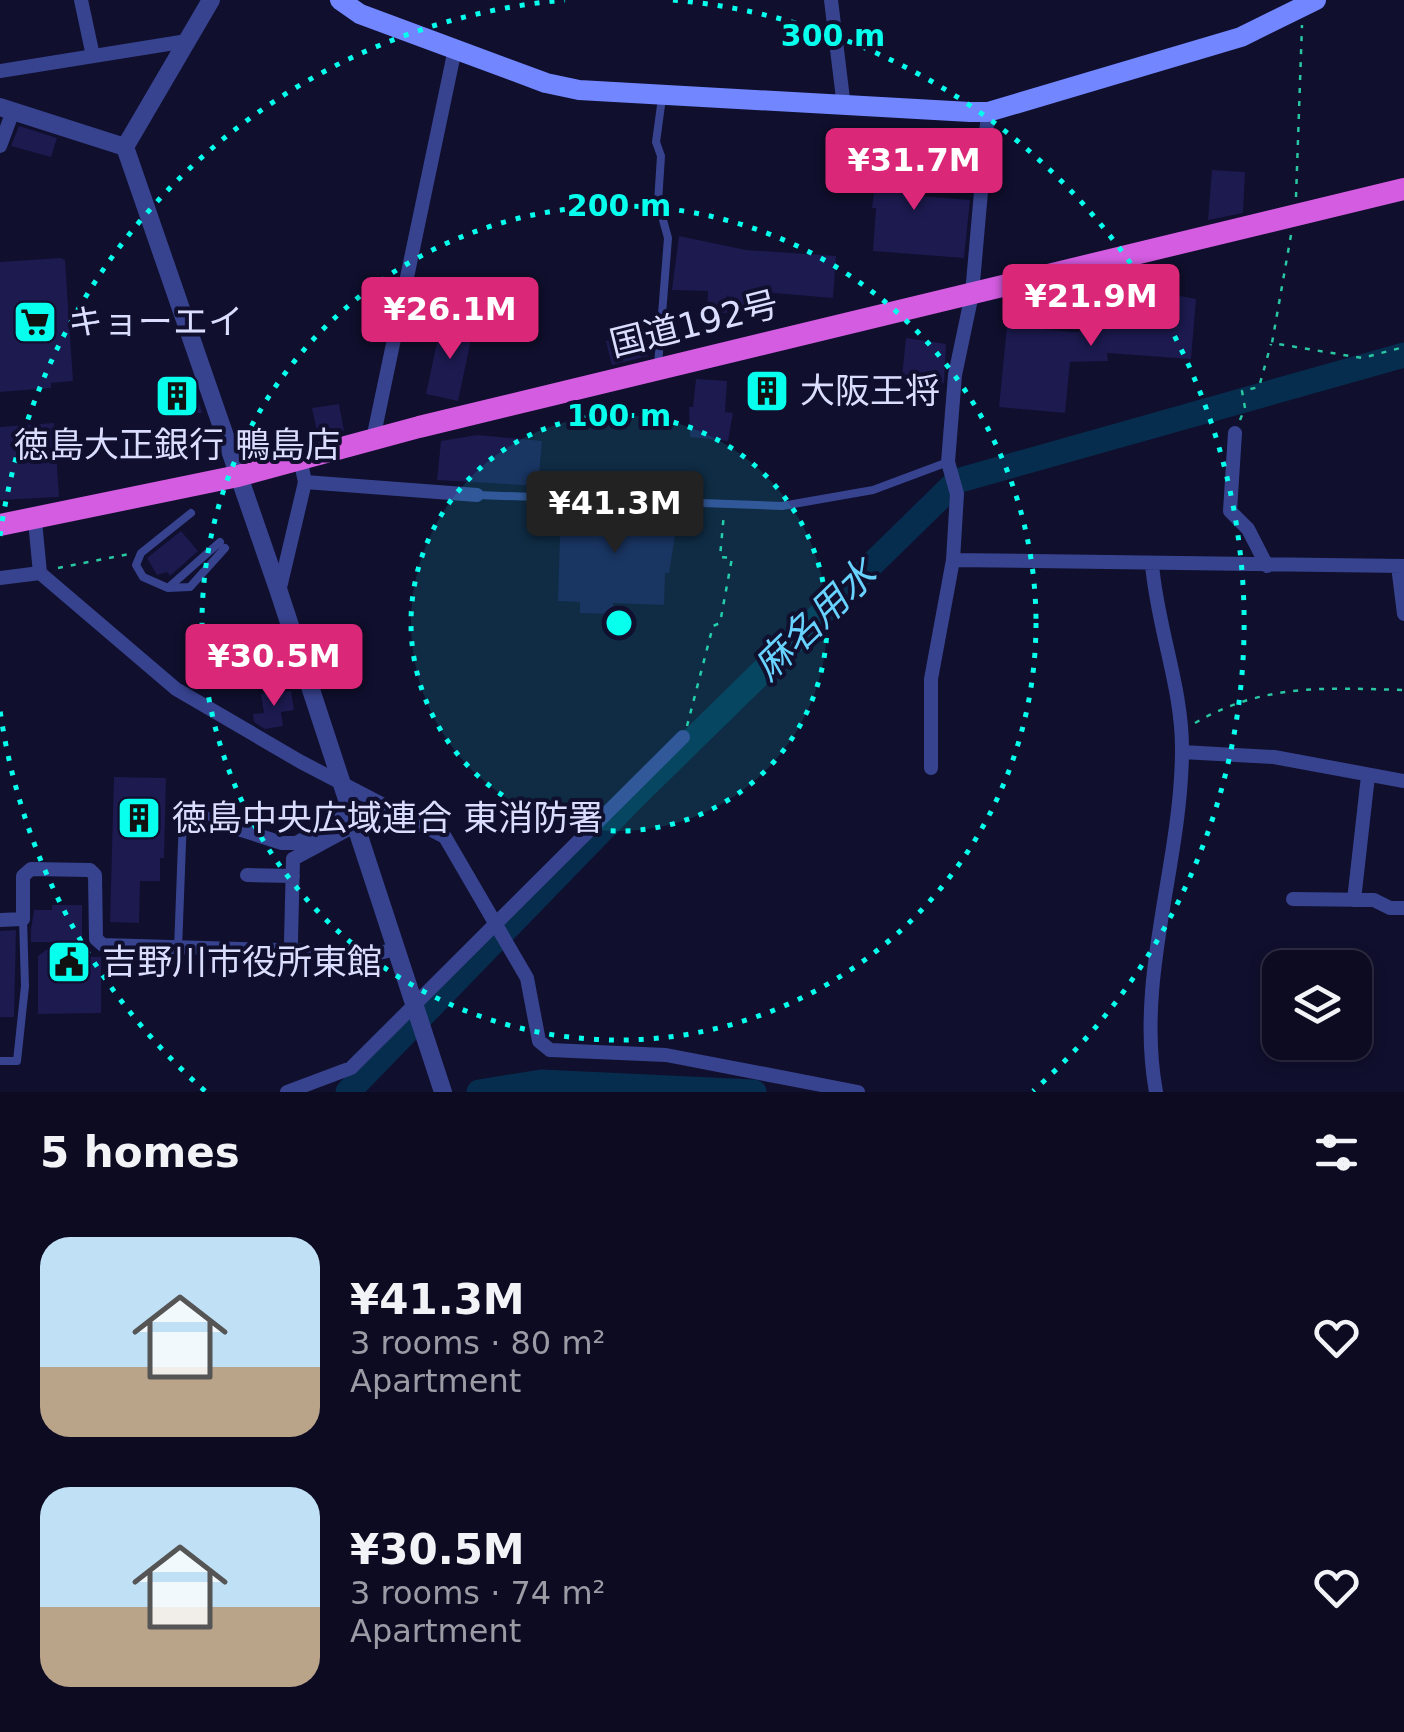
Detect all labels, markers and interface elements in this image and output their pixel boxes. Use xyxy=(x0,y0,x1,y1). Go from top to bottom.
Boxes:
text: 300 m xyxy=(781,18,885,53)
pin: ¥31.7M xyxy=(833,128,995,213)
text: ¥31.7M xyxy=(847,141,981,179)
text: 200 m xyxy=(567,188,671,223)
pin: ¥21.9M xyxy=(1010,264,1172,349)
pin: ¥26.1M xyxy=(369,277,531,362)
text: ¥21.9M xyxy=(1024,277,1158,315)
street label: 国道192号 xyxy=(606,284,782,364)
text: ¥26.1M xyxy=(383,290,517,328)
supermarket icon: キョーエイ xyxy=(12,299,58,345)
place label: キョーエイ xyxy=(68,302,243,342)
building icon: 大阪王将 xyxy=(744,368,790,414)
place label: 大阪王将 xyxy=(800,371,940,411)
building icon: 徳島大正銀行 鴨島店 xyxy=(154,373,200,419)
text: 100 m xyxy=(567,398,671,433)
place label: 徳島大正銀行 鴨島店 xyxy=(14,425,340,465)
pin: ¥41.3M xyxy=(534,471,696,556)
text: ¥41.3M xyxy=(548,484,682,522)
water label: 麻名用水 xyxy=(745,549,888,689)
centre of rings xyxy=(601,605,637,641)
pin: ¥30.5M xyxy=(193,624,355,709)
text: ¥30.5M xyxy=(207,637,341,675)
building icon: 徳島中央広域連合 東消防署 xyxy=(116,795,162,841)
place label: 徳島中央広域連合 東消防署 xyxy=(172,798,603,838)
public building icon: 吉野川市役所東館 xyxy=(46,939,92,985)
place label: 吉野川市役所東館 xyxy=(102,942,382,982)
map controls xyxy=(1262,950,1372,1060)
button: layers xyxy=(1262,950,1372,1060)
icon: filters xyxy=(1309,1125,1364,1180)
text: 5 homes xyxy=(40,1128,240,1177)
text: ¥41.3M xyxy=(350,1275,525,1324)
icon: home xyxy=(120,1277,240,1397)
icon: heart xyxy=(1309,1310,1364,1365)
text: 3 rooms · 80 m² xyxy=(350,1324,605,1362)
text: Apartment xyxy=(350,1362,521,1400)
text: ¥30.5M xyxy=(350,1525,525,1574)
icon: home xyxy=(120,1527,240,1647)
icon: heart xyxy=(1309,1560,1364,1615)
text: 3 rooms · 74 m² xyxy=(350,1574,605,1612)
text: Apartment xyxy=(350,1612,521,1650)

